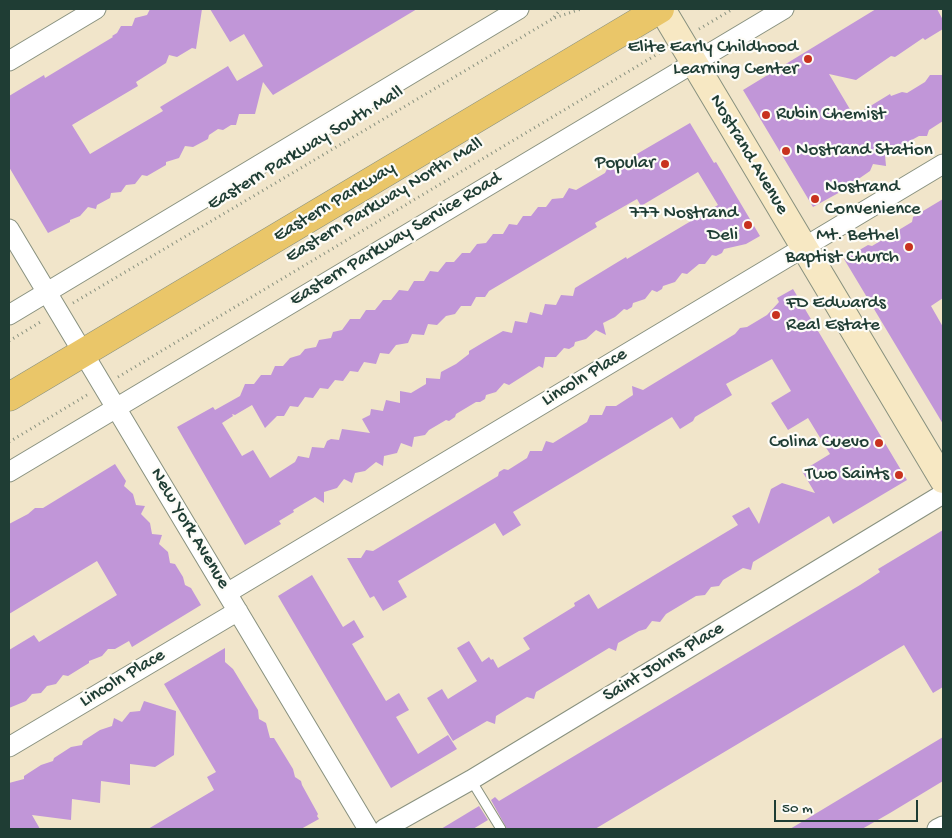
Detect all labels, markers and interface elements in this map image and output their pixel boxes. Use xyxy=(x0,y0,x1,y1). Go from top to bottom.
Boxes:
place label: Elite Early Childhood Learning Center xyxy=(628,37,798,81)
marker: Elite Early Childhood Learning Center xyxy=(802,53,814,65)
street label: Eastern Parkway South Mall xyxy=(204,81,408,217)
street label: Nostrand Avenue xyxy=(703,91,793,219)
place label: Rubin Chemist xyxy=(776,104,885,126)
marker: Rubin Chemist xyxy=(760,109,772,121)
street label: Eastern Parkway North Mall xyxy=(282,133,488,269)
place label: Nostrand Station xyxy=(796,140,933,162)
marker: Nostrand Station xyxy=(780,145,792,157)
place label: Popular xyxy=(595,153,655,175)
street label: Eastern Parkway xyxy=(270,158,400,248)
marker: Popular xyxy=(659,158,671,170)
street label: Eastern Parkway Service Road xyxy=(286,168,506,312)
place label: Nostrand Convenience xyxy=(825,177,921,221)
marker: Nostrand Convenience xyxy=(809,193,821,205)
place label: 777 Nostrand Deli xyxy=(629,203,738,247)
marker: 777 Nostrand Deli xyxy=(742,219,754,231)
place label: Mt. Bethel Baptist Church xyxy=(785,225,899,269)
marker: Mt. Bethel Baptist Church xyxy=(903,241,915,253)
place label: FD Edwards Real Estate xyxy=(786,293,886,337)
marker: FD Edwards Real Estate xyxy=(770,309,782,321)
street label: Lincoln Place xyxy=(538,344,632,412)
place label: Colina Cuevo xyxy=(769,432,869,454)
marker: Colina Cuevo xyxy=(873,437,885,449)
street label: New York Avenue xyxy=(144,464,234,594)
place label: Two Saints xyxy=(805,464,889,486)
marker: Two Saints xyxy=(893,469,905,481)
street label: Saint Johns Place xyxy=(599,618,729,708)
street label: Lincoln Place xyxy=(76,645,170,713)
scale bar xyxy=(777,790,921,822)
text: 50 m xyxy=(782,800,813,818)

